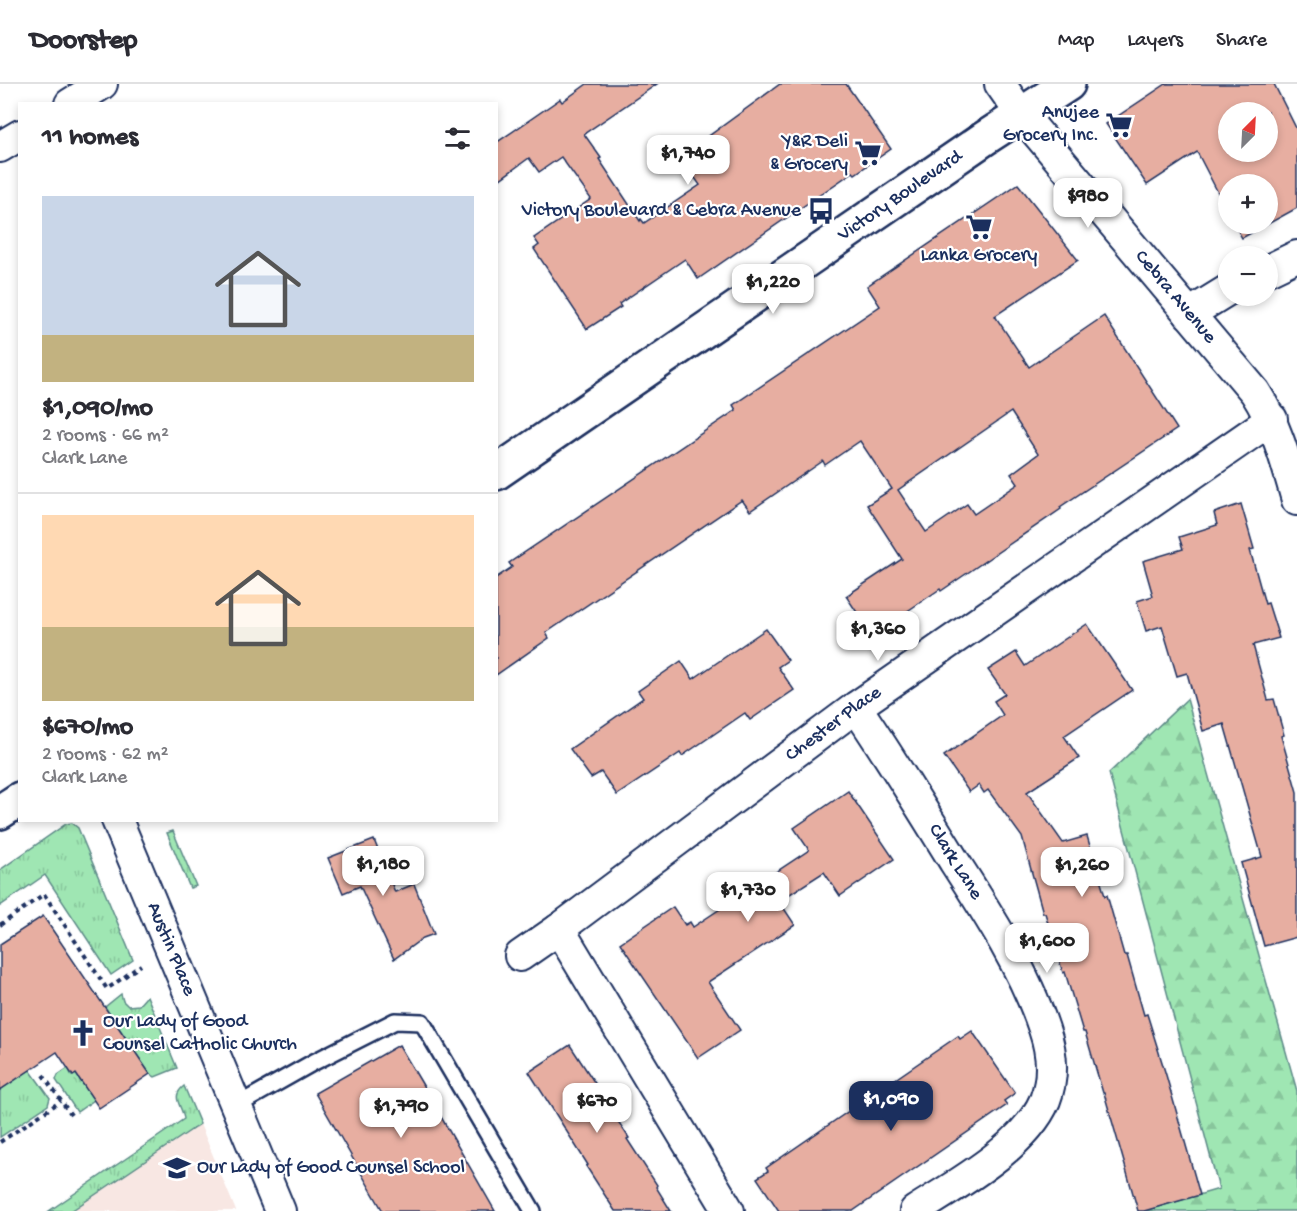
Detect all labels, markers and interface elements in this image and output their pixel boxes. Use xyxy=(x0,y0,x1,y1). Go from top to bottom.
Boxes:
text: Doorstep xyxy=(30,25,137,58)
text: Map xyxy=(1058,29,1094,54)
text: Layers xyxy=(1127,29,1183,54)
text: Share xyxy=(1216,29,1267,54)
place label: Anujee Grocery Inc. xyxy=(1003,102,1100,148)
north arrow xyxy=(1218,102,1278,162)
map controls xyxy=(1218,102,1278,306)
supermarket icon: Anujee Grocery Inc. xyxy=(1104,110,1134,140)
icon: filters xyxy=(441,122,474,155)
text: 11 homes xyxy=(42,123,138,154)
place label: Y&R Deli & Grocery xyxy=(770,131,848,177)
pin: $1,740 xyxy=(639,135,737,186)
supermarket icon: Y&R Deli & Grocery xyxy=(853,138,883,168)
text: $1,740 xyxy=(661,143,715,166)
street label: Victory Boulevard xyxy=(833,144,969,247)
button: + xyxy=(1218,174,1278,234)
pin: $980 xyxy=(1052,178,1124,229)
text: $980 xyxy=(1067,186,1109,209)
bus stop icon: Victory Boulevard & Cebra Avenue xyxy=(806,196,836,226)
place label: Victory Boulevard & Cebra Avenue xyxy=(521,200,802,223)
supermarket icon: Lanka Grocery xyxy=(964,212,994,242)
icon: home xyxy=(204,235,312,343)
place label: Lanka Grocery xyxy=(921,245,1038,268)
street label: Cebra Avenue xyxy=(1129,246,1221,349)
button: − xyxy=(1218,246,1278,306)
pin: $1,220 xyxy=(724,264,822,315)
text: $1,220 xyxy=(746,272,800,295)
text: $1,090/mo xyxy=(42,394,153,425)
text: 2 rooms · 66 m² xyxy=(42,425,169,448)
text: Clark Lane xyxy=(42,448,127,471)
icon: home xyxy=(204,554,312,662)
pin: $1,360 xyxy=(829,611,927,662)
text: $1,360 xyxy=(850,619,906,642)
street label: Chester Place xyxy=(781,681,886,767)
text: $670/mo xyxy=(42,713,133,744)
text: 2 rooms · 62 m² xyxy=(42,744,169,767)
text: Clark Lane xyxy=(42,767,127,790)
street label: Clark Lane xyxy=(923,820,988,905)
pin: $1,180 xyxy=(334,846,432,897)
pin: $1,260 xyxy=(1033,847,1131,898)
text: $1,180 xyxy=(356,854,410,877)
text: $1,260 xyxy=(1055,855,1109,878)
pin: $1,730 xyxy=(699,872,797,923)
text: $1,730 xyxy=(720,880,776,903)
street label: Austin Place xyxy=(141,899,201,1000)
pin: $1,600 xyxy=(998,923,1096,974)
text: $1,600 xyxy=(1019,931,1075,954)
place label: Our Lady of Good Counsel Catholic Church xyxy=(103,1011,297,1057)
church icon: Our Lady of Good Counsel Catholic Church xyxy=(68,1018,98,1048)
pin: $1,090 xyxy=(842,1081,940,1132)
pin: $670 xyxy=(561,1083,633,1134)
pin: $1,790 xyxy=(352,1088,450,1139)
text: $1,090 xyxy=(863,1089,919,1112)
text: $670 xyxy=(577,1091,617,1114)
text: $1,790 xyxy=(373,1096,429,1119)
school or university icon: Our Lady of Good Counsel School xyxy=(162,1153,192,1183)
place label: Our Lady of Good Counsel School xyxy=(197,1157,465,1180)

